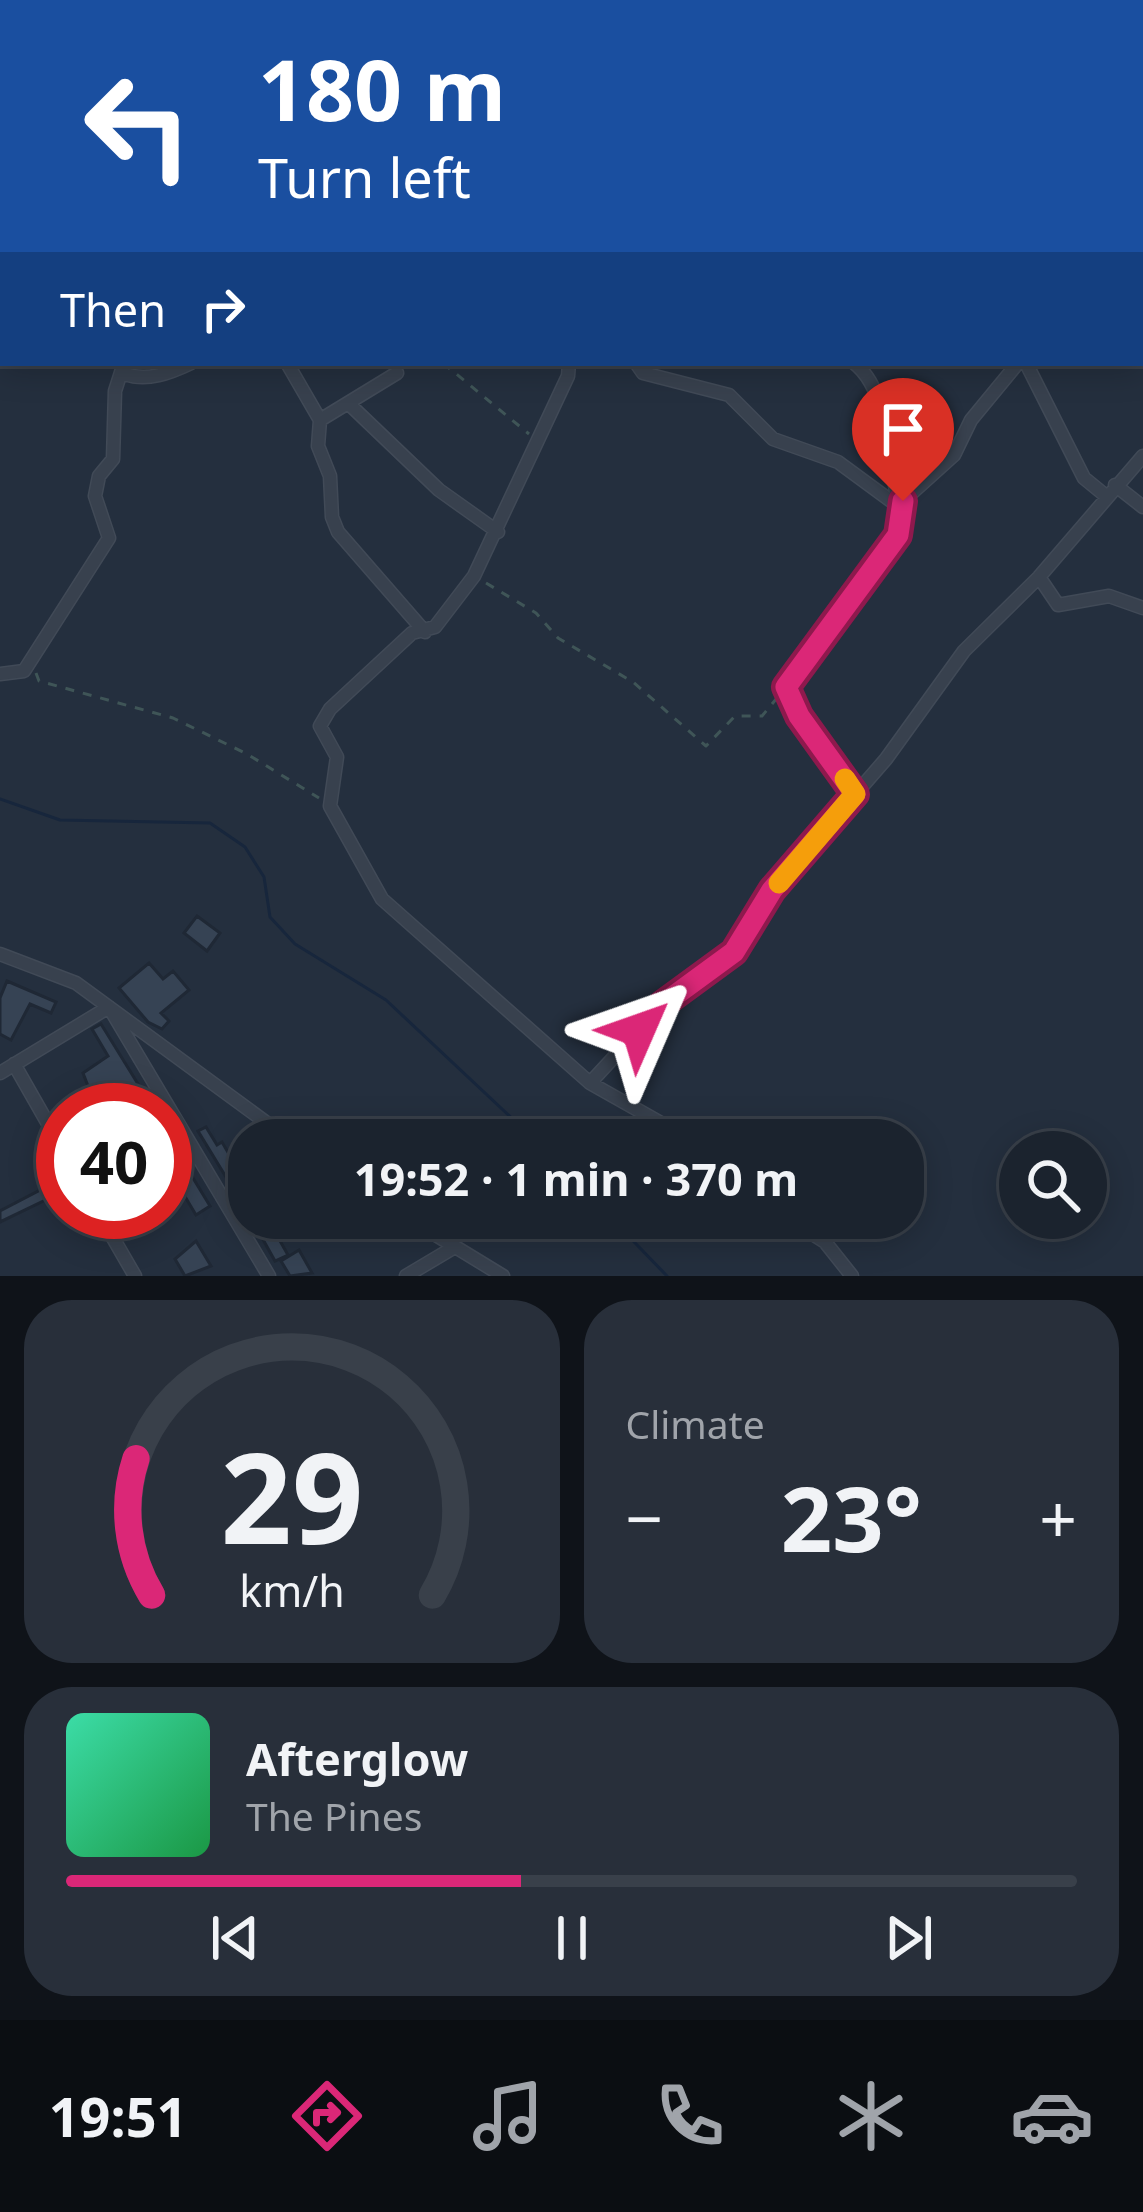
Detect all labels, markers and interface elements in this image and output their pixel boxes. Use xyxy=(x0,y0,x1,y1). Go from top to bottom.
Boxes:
text: 180 m xyxy=(258,31,506,146)
icon: left xyxy=(60,48,216,204)
text: Turn left xyxy=(258,140,471,214)
icon: right xyxy=(190,276,256,342)
text: Then xyxy=(60,279,166,340)
pin xyxy=(852,378,954,501)
icon: arrive xyxy=(870,396,936,462)
position arrow xyxy=(576,967,702,1093)
speed limit sign: 40 xyxy=(36,1083,192,1239)
map controls xyxy=(999,1131,1107,1239)
button: search xyxy=(999,1131,1107,1239)
text: 19:52 · 1 min · 370 m xyxy=(354,1148,798,1209)
text: Climate xyxy=(626,1397,765,1450)
text: 29 xyxy=(220,1411,363,1581)
text: 23° xyxy=(781,1456,922,1578)
text: − xyxy=(626,1472,663,1562)
text: + xyxy=(1039,1472,1077,1562)
text: km/h xyxy=(239,1560,344,1619)
text: Afterglow xyxy=(246,1728,468,1789)
text: The Pines xyxy=(246,1789,422,1842)
icon: previous xyxy=(202,1905,268,1971)
icon: pause xyxy=(539,1905,605,1971)
icon: next xyxy=(876,1905,942,1971)
icon: directions xyxy=(285,2074,369,2158)
icon: music xyxy=(466,2074,550,2158)
icon: phone xyxy=(648,2074,732,2158)
icon: climate xyxy=(829,2074,913,2158)
icon: car xyxy=(1010,2074,1094,2158)
text: 19:51 xyxy=(49,2079,187,2153)

